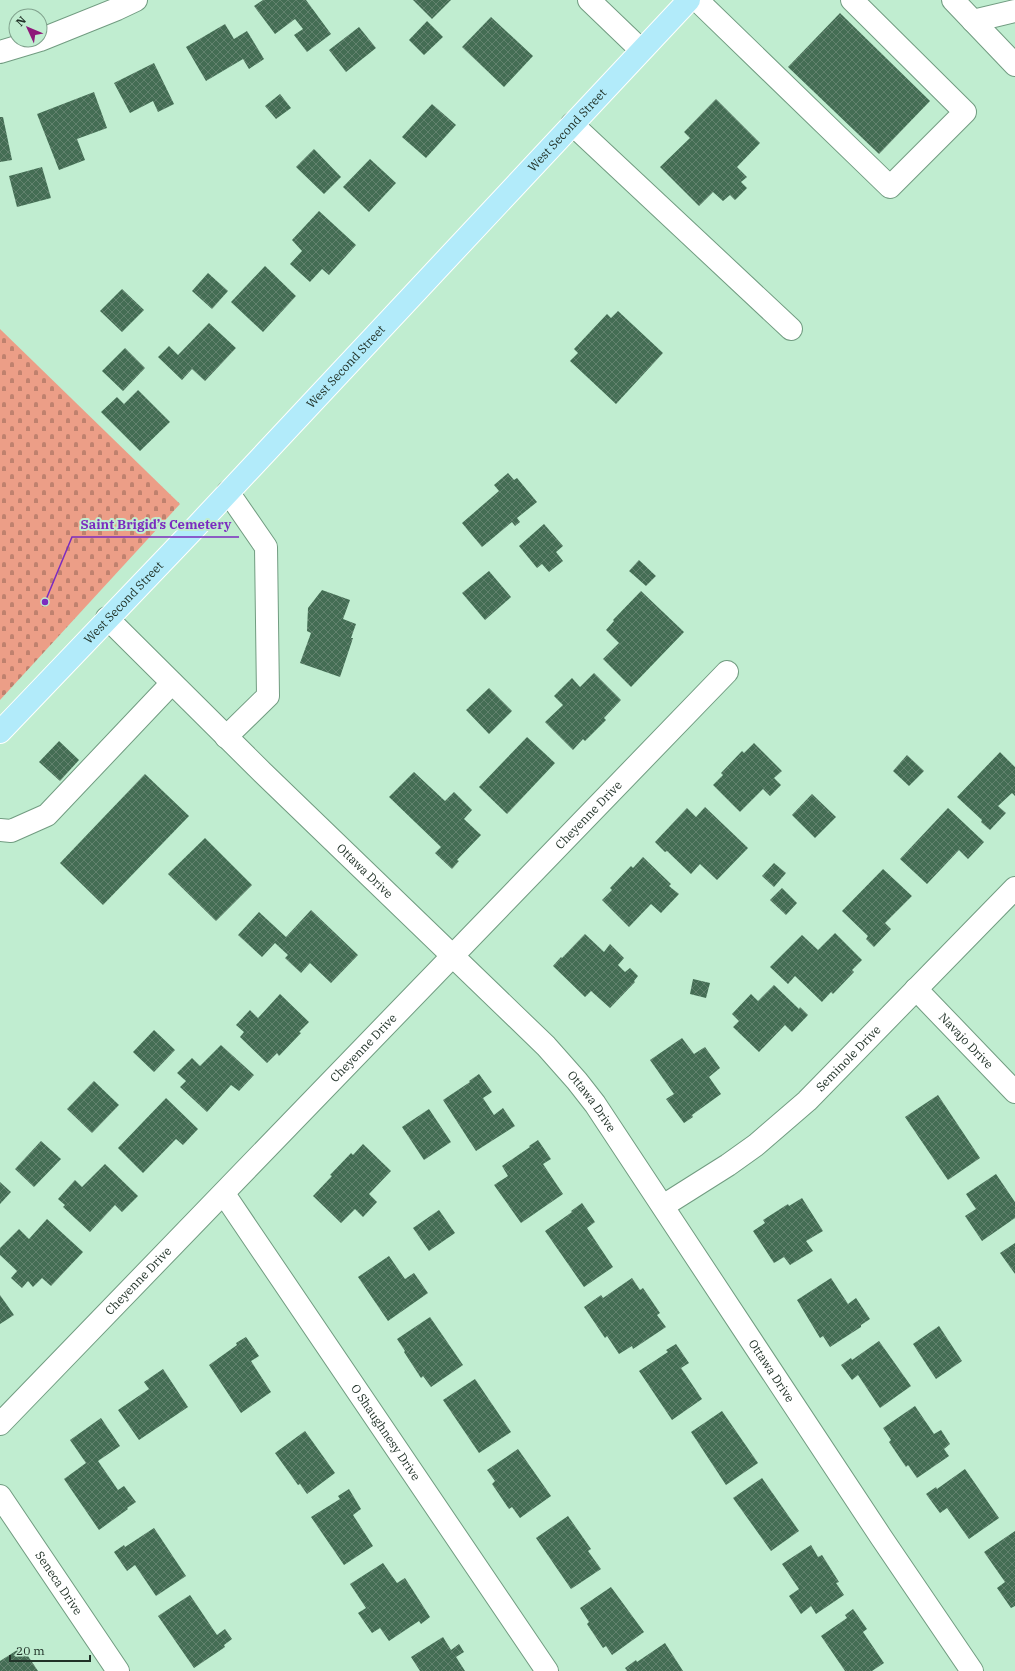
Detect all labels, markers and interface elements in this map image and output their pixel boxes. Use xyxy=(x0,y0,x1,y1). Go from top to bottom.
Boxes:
north arrow xyxy=(8,8,48,48)
text: N xyxy=(13,13,29,29)
street label: West Second Street xyxy=(524,85,609,174)
street label: West Second Street xyxy=(303,322,388,411)
callout: Saint Brigid’s Cemetery xyxy=(72,512,239,537)
text: Saint Brigid’s Cemetery xyxy=(81,516,232,533)
street label: West Second Street xyxy=(80,558,166,647)
street label: Cheyenne Drive xyxy=(552,777,625,852)
street label: Ottawa Drive xyxy=(334,840,396,901)
street label: Navajo Drive xyxy=(936,1009,997,1072)
street label: Cheyenne Drive xyxy=(327,1010,400,1085)
street label: Seminole Drive xyxy=(813,1022,884,1094)
street label: Ottawa Drive xyxy=(564,1067,619,1135)
street label: Cheyenne Drive xyxy=(102,1243,174,1318)
street label: Ottawa Drive xyxy=(746,1336,798,1405)
street label: O Shaughnesy Drive xyxy=(348,1381,424,1483)
street label: Seneca Drive xyxy=(32,1548,86,1617)
scale bar xyxy=(10,1637,90,1663)
text: 20 m xyxy=(16,1643,45,1658)

